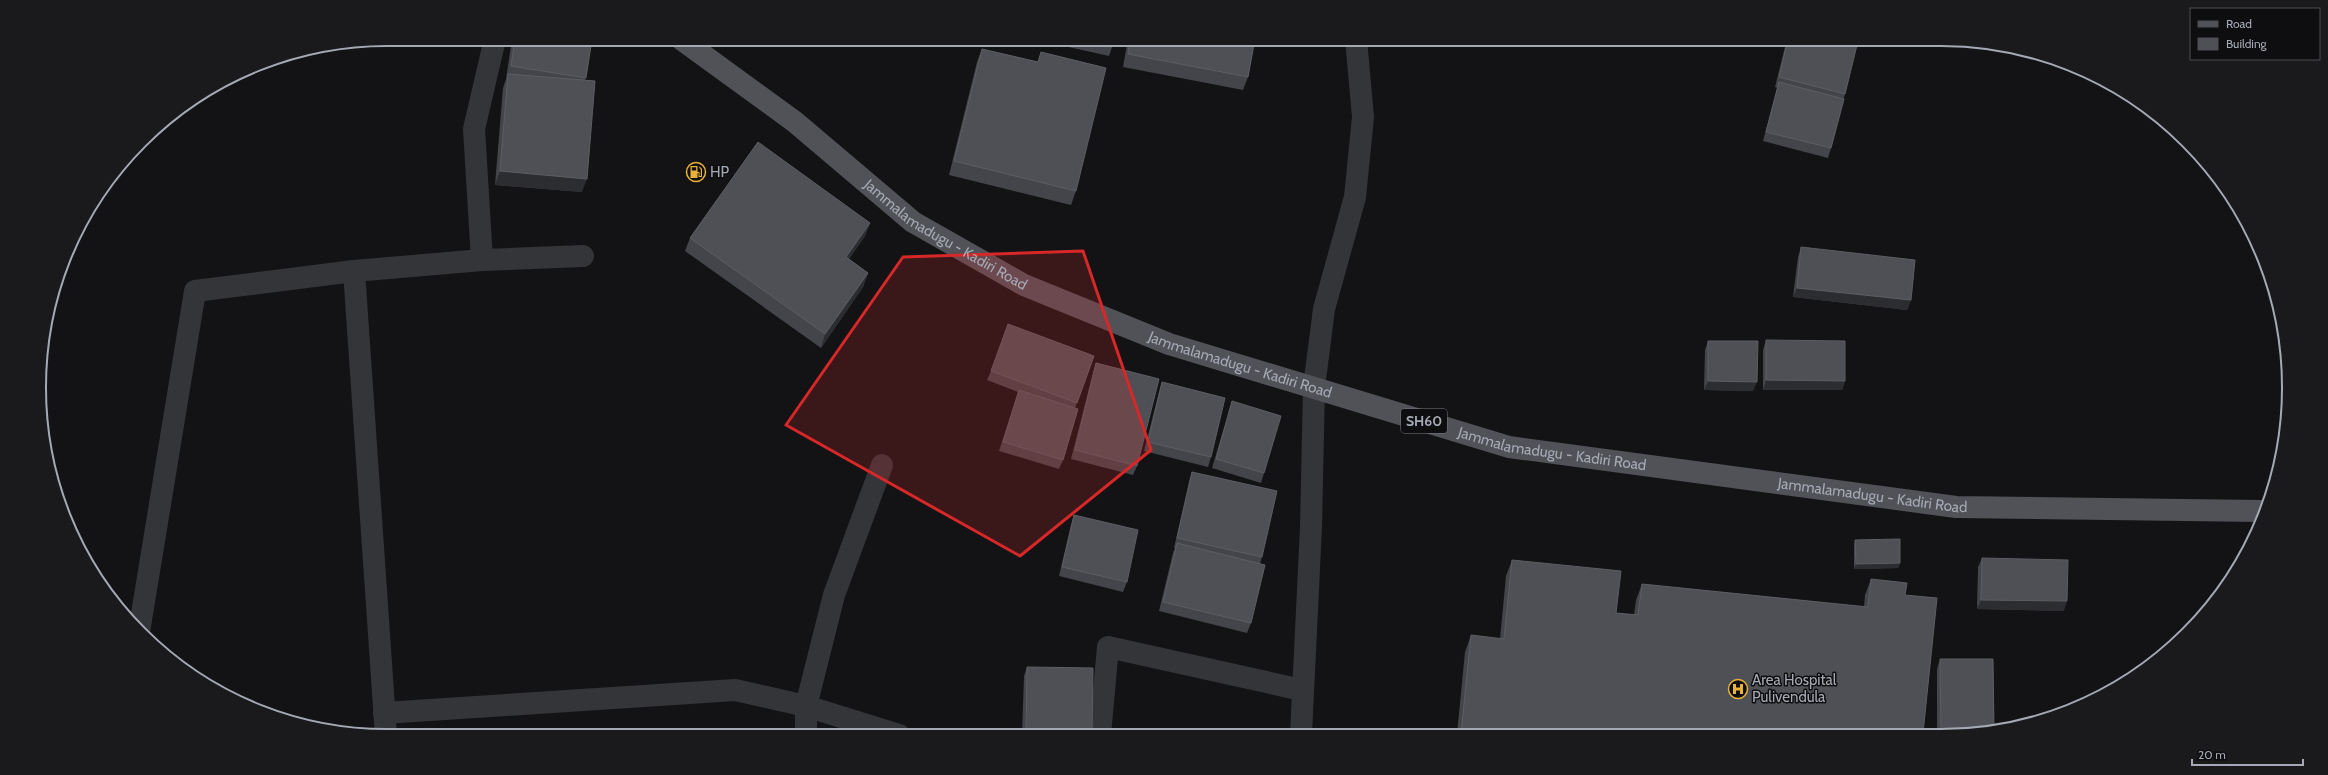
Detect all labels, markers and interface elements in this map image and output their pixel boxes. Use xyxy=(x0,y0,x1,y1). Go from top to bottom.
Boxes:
legend xyxy=(2190,8,2320,60)
text: Road xyxy=(2226,16,2252,31)
text: Building xyxy=(2226,36,2268,51)
fuel station icon: HP xyxy=(685,161,707,183)
place label: HP xyxy=(710,163,730,181)
street label: Jammalamadugu - Kadiri Road xyxy=(860,175,1030,294)
street label: Jammalamadugu - Kadiri Road xyxy=(1145,327,1334,402)
road number: SH60 xyxy=(1401,409,1447,433)
street label: Jammalamadugu - Kadiri Road xyxy=(1455,423,1647,474)
street label: Jammalamadugu - Kadiri Road xyxy=(1776,474,1968,516)
place label: Area Hospital Pulivendula xyxy=(1752,671,1837,706)
hospital icon: Area Hospital Pulivendula xyxy=(1727,678,1749,700)
scale bar xyxy=(2192,741,2303,767)
text: 20 m xyxy=(2198,747,2226,762)

